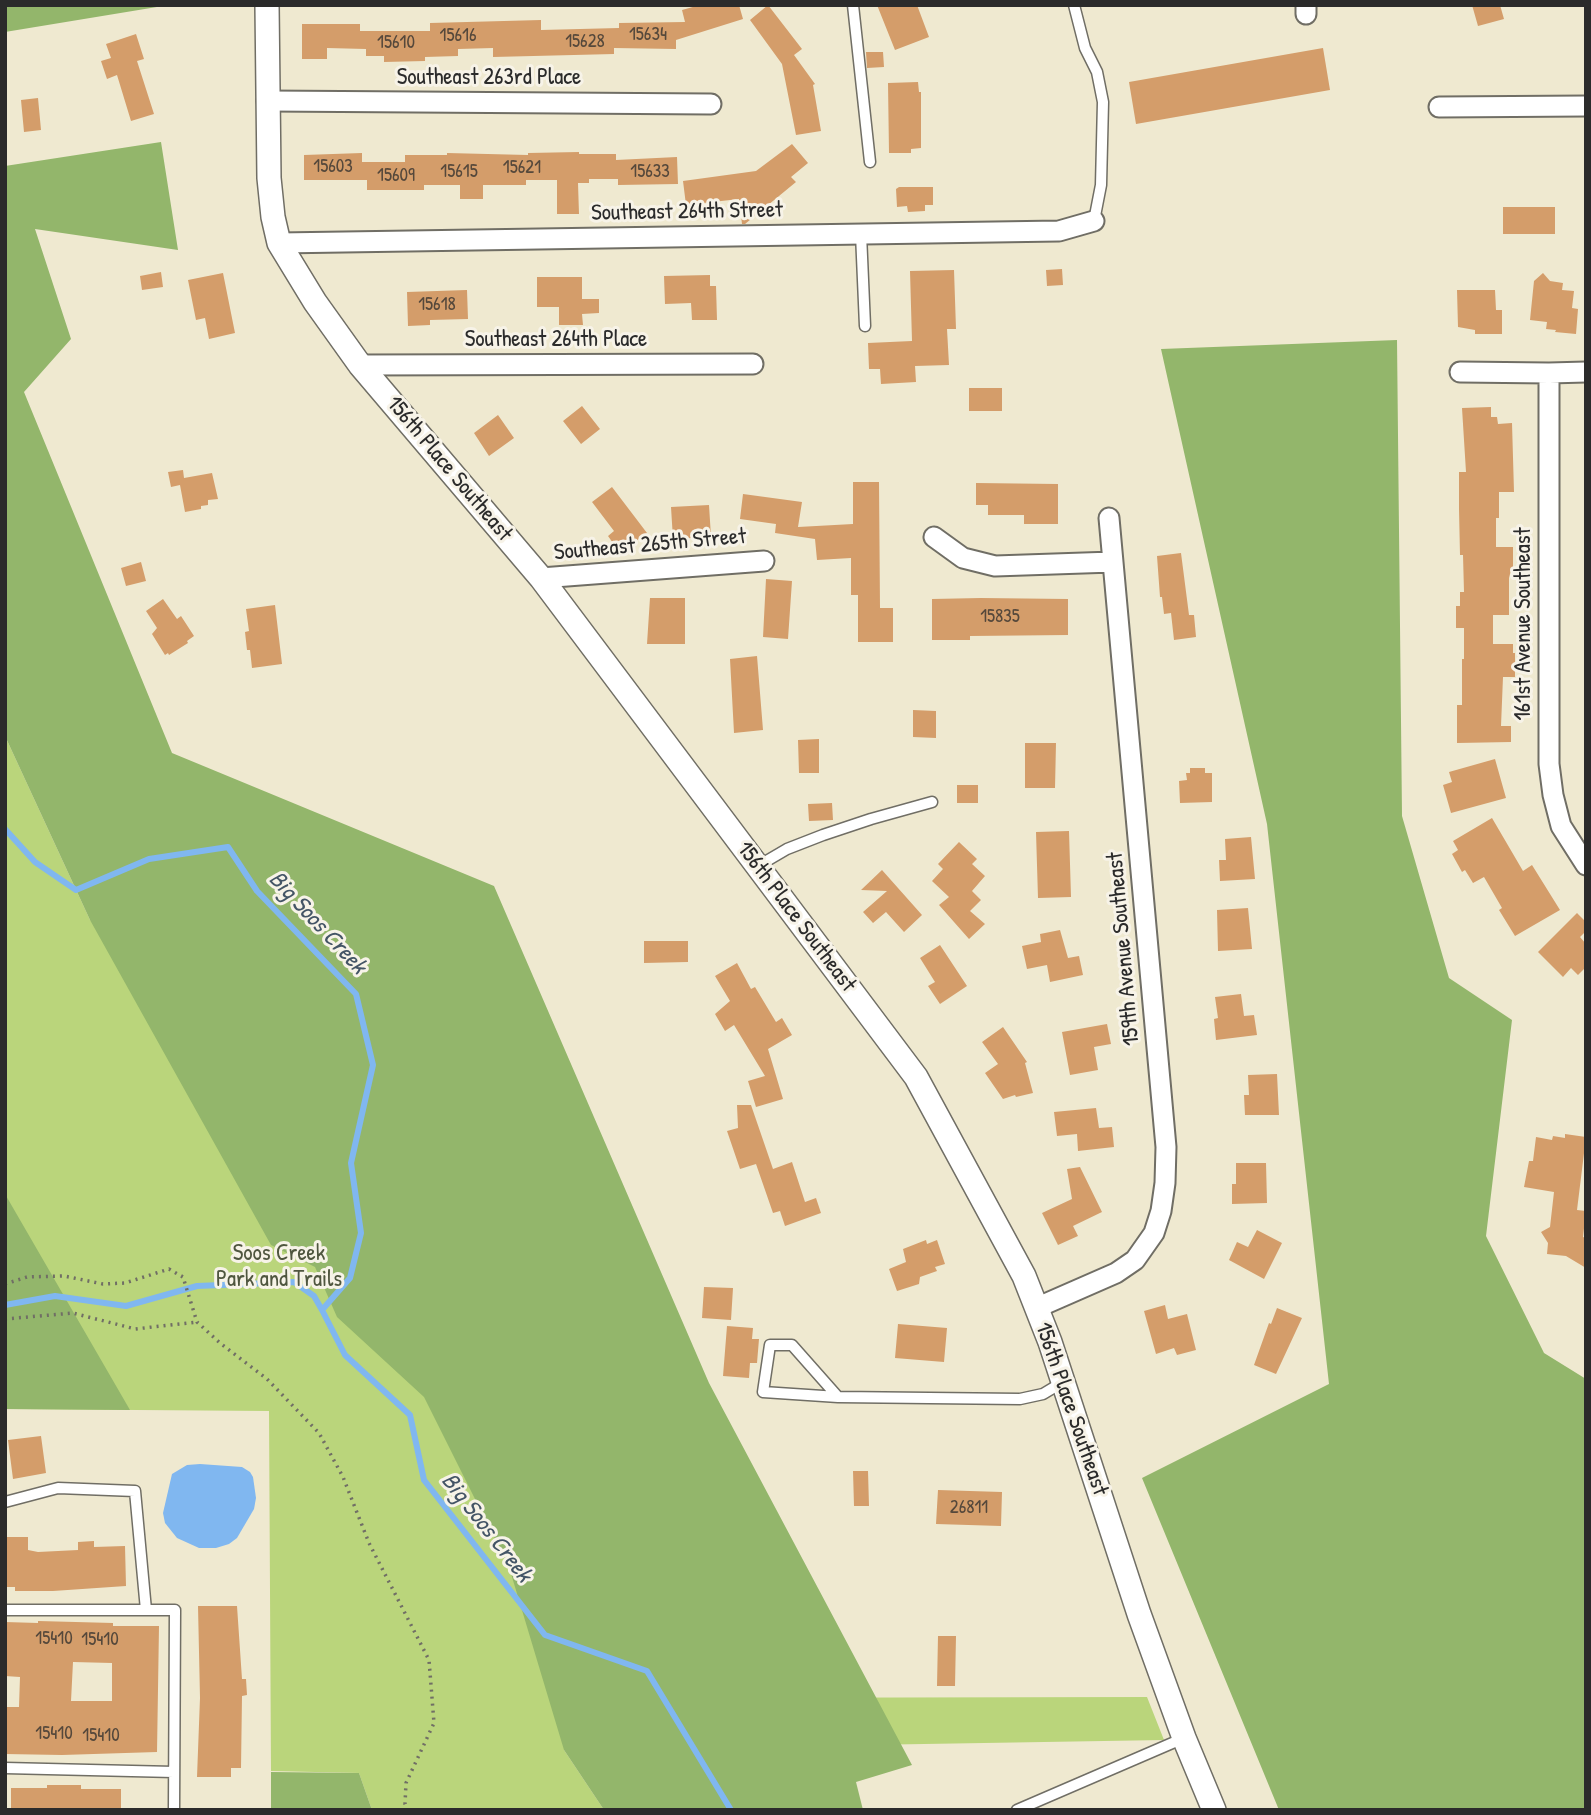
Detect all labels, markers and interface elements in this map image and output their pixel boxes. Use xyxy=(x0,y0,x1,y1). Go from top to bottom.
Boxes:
house number: 15634 xyxy=(629,24,667,46)
house number: 15616 xyxy=(440,25,476,47)
house number: 15628 xyxy=(565,31,605,53)
house number: 15610 xyxy=(377,32,415,54)
street label: Southeast 263rd Place xyxy=(397,64,581,92)
house number: 15603 xyxy=(313,156,353,178)
house number: 15621 xyxy=(503,157,541,179)
house number: 15615 xyxy=(440,161,478,183)
house number: 15633 xyxy=(630,161,670,183)
house number: 15609 xyxy=(377,165,415,187)
street label: Southeast 264th Street xyxy=(591,197,783,227)
house number: 15618 xyxy=(418,294,456,316)
street label: Southeast 264th Place xyxy=(465,326,647,354)
street label: 156th Place Southeast xyxy=(380,391,518,547)
street label: Southeast 265th Street xyxy=(553,523,747,567)
street label: 161st Avenue Southeast xyxy=(1510,527,1538,721)
house number: 15835 xyxy=(980,606,1020,628)
street label: 156th Place Southeast xyxy=(730,836,862,998)
street label: 159th Avenue Southeast xyxy=(1102,851,1146,1047)
water label: Big Soos Creek xyxy=(262,866,372,980)
park label: Soos Creek Park and Trails xyxy=(216,1240,342,1294)
street label: 156th Place Southeast xyxy=(1028,1319,1114,1499)
water label: Big Soos Creek xyxy=(435,1468,537,1588)
house number: 26811 xyxy=(950,1497,988,1519)
house number: 15410 xyxy=(35,1628,73,1650)
house number: 15410 xyxy=(81,1629,119,1651)
house number: 15410 xyxy=(35,1723,73,1745)
house number: 15410 xyxy=(82,1725,120,1747)

